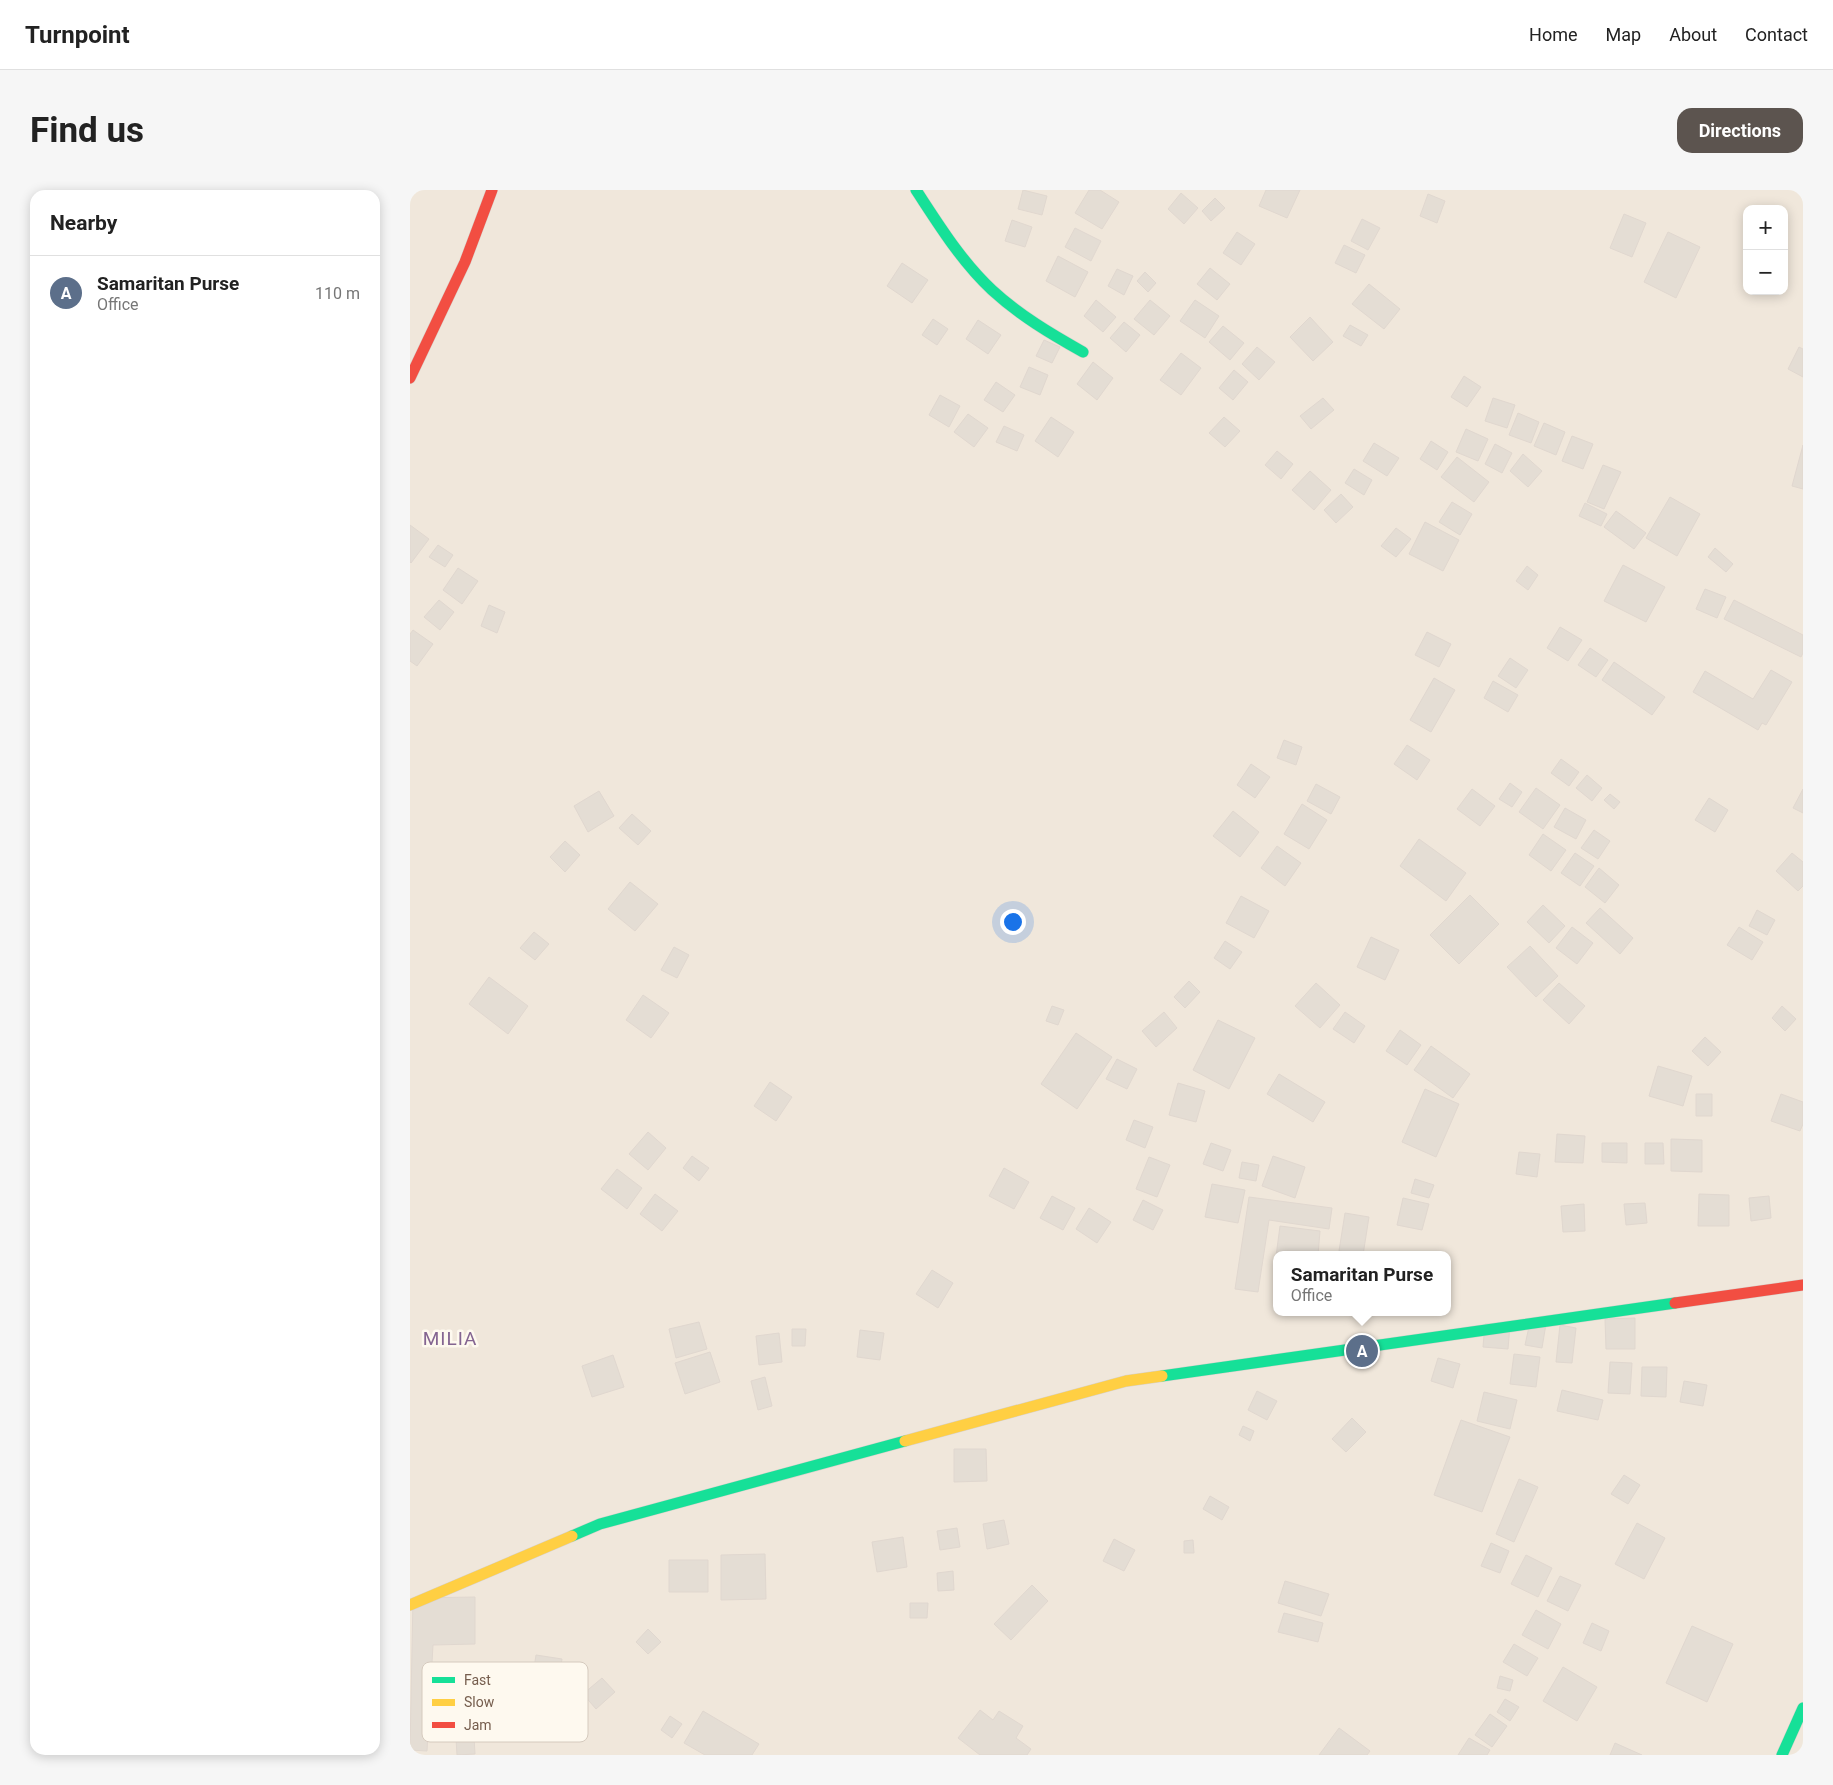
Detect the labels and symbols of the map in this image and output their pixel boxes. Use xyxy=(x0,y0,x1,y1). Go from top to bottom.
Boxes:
your location xyxy=(1000,909,1026,935)
district label: MILIA xyxy=(423,1327,477,1350)
pin: A xyxy=(1346,1332,1378,1370)
legend xyxy=(422,1662,588,1742)
text: Fast xyxy=(464,1672,491,1688)
text: Slow xyxy=(464,1694,495,1710)
text: Jam xyxy=(464,1717,492,1733)

